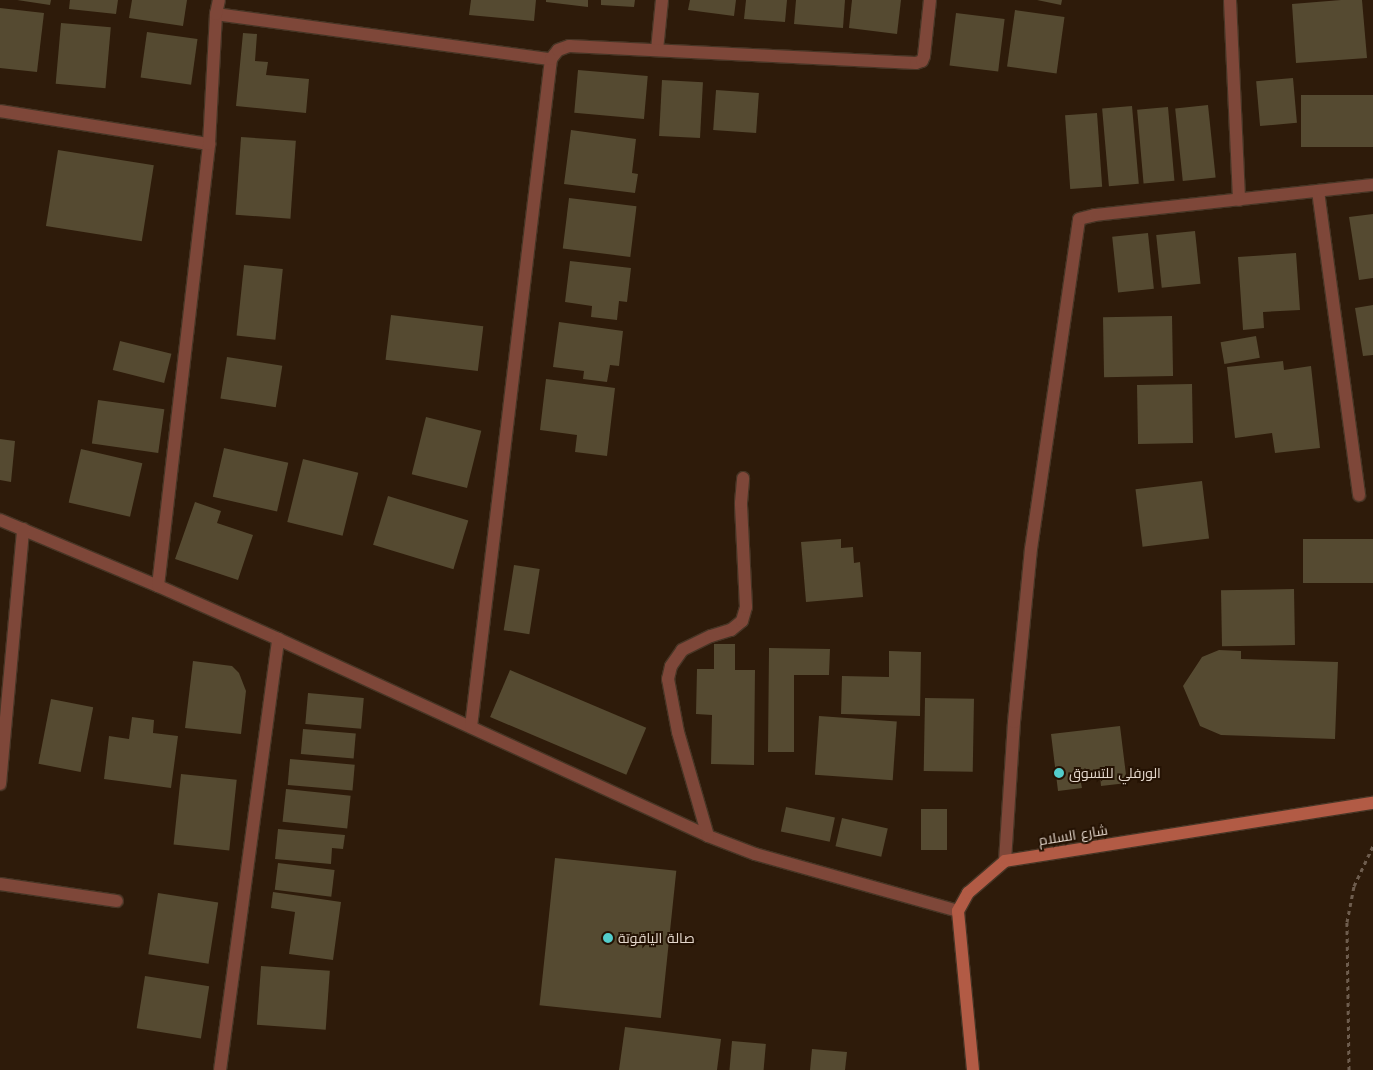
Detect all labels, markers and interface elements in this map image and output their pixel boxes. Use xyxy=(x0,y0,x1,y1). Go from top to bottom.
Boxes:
place label: الورفلي للتسوق xyxy=(1069,765,1161,781)
marker: الورفلي للتسوق xyxy=(1053,767,1065,779)
street label: شارع السلام xyxy=(1037,821,1109,849)
place label: صالة الياقوتة xyxy=(618,930,695,946)
marker: صالة الياقوتة xyxy=(602,932,614,944)

